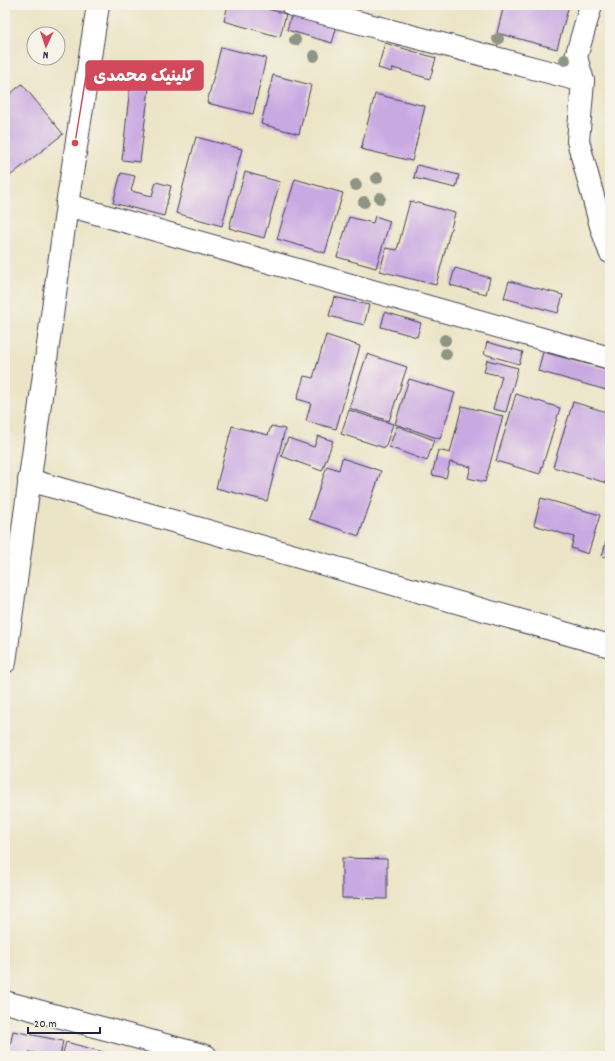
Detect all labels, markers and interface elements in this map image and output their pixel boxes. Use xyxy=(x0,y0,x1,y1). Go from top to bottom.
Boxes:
north arrow xyxy=(26,26,66,66)
text: N xyxy=(42,46,49,62)
callout: کلینیک محمدی xyxy=(86,61,203,90)
text: کلینیک محمدی xyxy=(94,66,195,90)
scale bar xyxy=(28,1009,100,1035)
text: 20 m xyxy=(34,1016,57,1033)

